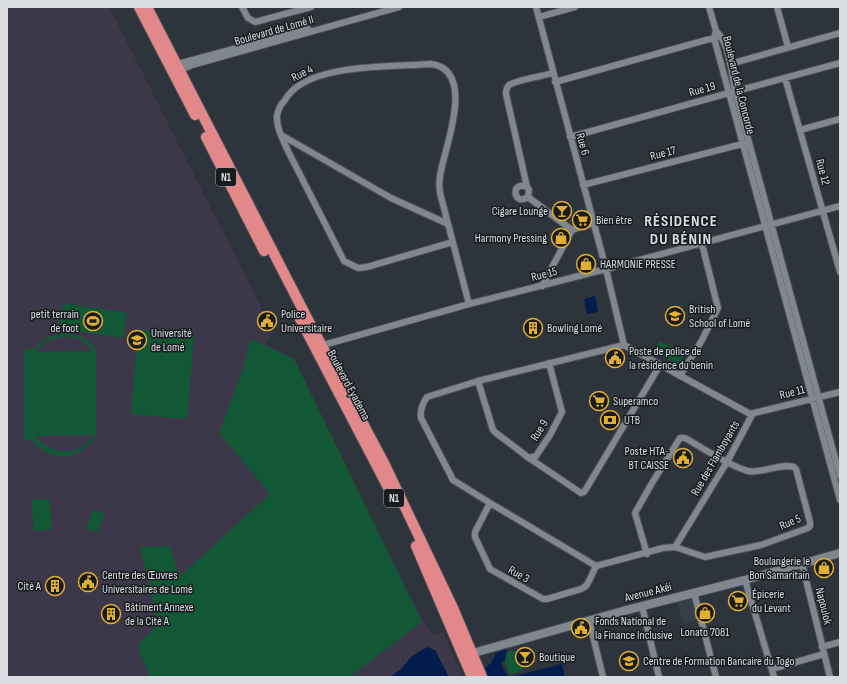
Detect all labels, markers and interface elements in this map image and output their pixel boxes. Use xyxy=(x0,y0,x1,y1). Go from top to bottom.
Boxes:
street label: Boulevard de Lomé II xyxy=(233,12,316,49)
street label: Boulevard de la Concorde xyxy=(719,34,758,136)
street label: Rue 4 xyxy=(289,62,316,85)
street label: Rue 19 xyxy=(687,79,717,100)
street label: Rue 6 xyxy=(572,131,593,157)
street label: Rue 17 xyxy=(648,143,678,164)
street label: Rue 12 xyxy=(812,157,833,187)
road number: N1 xyxy=(216,168,236,186)
bar icon: Cigare Lounge xyxy=(551,200,573,222)
place label: Cigare Lounge xyxy=(492,204,548,219)
supermarket icon: Bien être xyxy=(571,209,593,231)
district label: RÉSIDENCE DU BÉNIN xyxy=(644,212,718,249)
place label: Bien être xyxy=(596,213,632,228)
shop icon: Harmony Pressing xyxy=(550,227,572,249)
place label: Harmony Pressing xyxy=(475,231,547,246)
shop icon: HARMONIE PRESSE xyxy=(575,253,597,275)
place label: HARMONIE PRESSE xyxy=(600,257,676,272)
street label: Rue 15 xyxy=(530,264,559,285)
place label: British School of Lomé xyxy=(689,302,750,331)
school or university icon: British School of Lomé xyxy=(664,305,686,327)
place label: petit terrain de foot xyxy=(31,307,79,336)
place label: Police Universitaire xyxy=(281,307,332,336)
sports icon: petit terrain de foot xyxy=(82,310,104,332)
public building icon: Police Universitaire xyxy=(256,310,278,332)
building icon: Bowling Lomé xyxy=(522,317,544,339)
place label: Bowling Lomé xyxy=(547,321,603,336)
place label: Université de Lomé xyxy=(151,326,192,355)
school or university icon: Université de Lomé xyxy=(126,329,148,351)
place label: Poste de police de la résidence du benin xyxy=(629,344,713,373)
street label: Boulevard Eyadema xyxy=(324,347,374,423)
public building icon: Poste de police de la résidence du benin xyxy=(604,347,626,369)
street label: Rue 11 xyxy=(778,382,807,403)
supermarket icon: Superamco xyxy=(588,390,610,412)
place label: Superamco xyxy=(613,394,658,409)
bank icon: UTB xyxy=(599,409,621,431)
place label: UTB xyxy=(624,413,640,428)
street label: Rue 9 xyxy=(527,417,552,444)
street label: Rue des Flamboyants xyxy=(688,418,743,499)
place label: Poste HTA- BT CAISSE xyxy=(625,444,669,473)
public building icon: Poste HTA- BT CAISSE xyxy=(672,447,694,469)
road number: N1 xyxy=(384,489,404,507)
street label: Rue 5 xyxy=(777,511,803,534)
place label: Boulangerie le Bon Samaritain xyxy=(749,554,810,583)
shop icon: Boulangerie le Bon Samaritain xyxy=(813,557,835,579)
street label: Rue 3 xyxy=(505,562,532,587)
place label: Centre des Œuvres Universitaires de Lomé xyxy=(102,568,193,597)
public building icon: Centre des Œuvres Universitaires de Lomé xyxy=(77,571,99,593)
building icon: Cité A xyxy=(44,575,66,597)
place label: Cité A xyxy=(18,579,42,594)
street label: Avenue Akéi xyxy=(622,579,673,606)
street label: Napoulok xyxy=(812,586,835,627)
place label: Épicerie du Levant xyxy=(752,587,791,616)
supermarket icon: Épicerie du Levant xyxy=(727,590,749,612)
place label: Bâtiment Annexe de la Cité A xyxy=(125,600,194,629)
shop icon: Lonato 7081 xyxy=(694,602,716,624)
building icon: Bâtiment Annexe de la Cité A xyxy=(100,603,122,625)
place label: Fonds National de la Finance Inclusive xyxy=(595,614,673,643)
public building icon: Fonds National de la Finance Inclusive xyxy=(570,617,592,639)
place label: Lonato 7081 xyxy=(680,625,730,640)
bar icon: Boutique xyxy=(514,646,536,668)
place label: Boutique xyxy=(539,650,575,665)
school or university icon: Centre de Formation Bancaire du Togo xyxy=(618,650,640,672)
place label: Centre de Formation Bancaire du Togo xyxy=(643,654,794,669)

